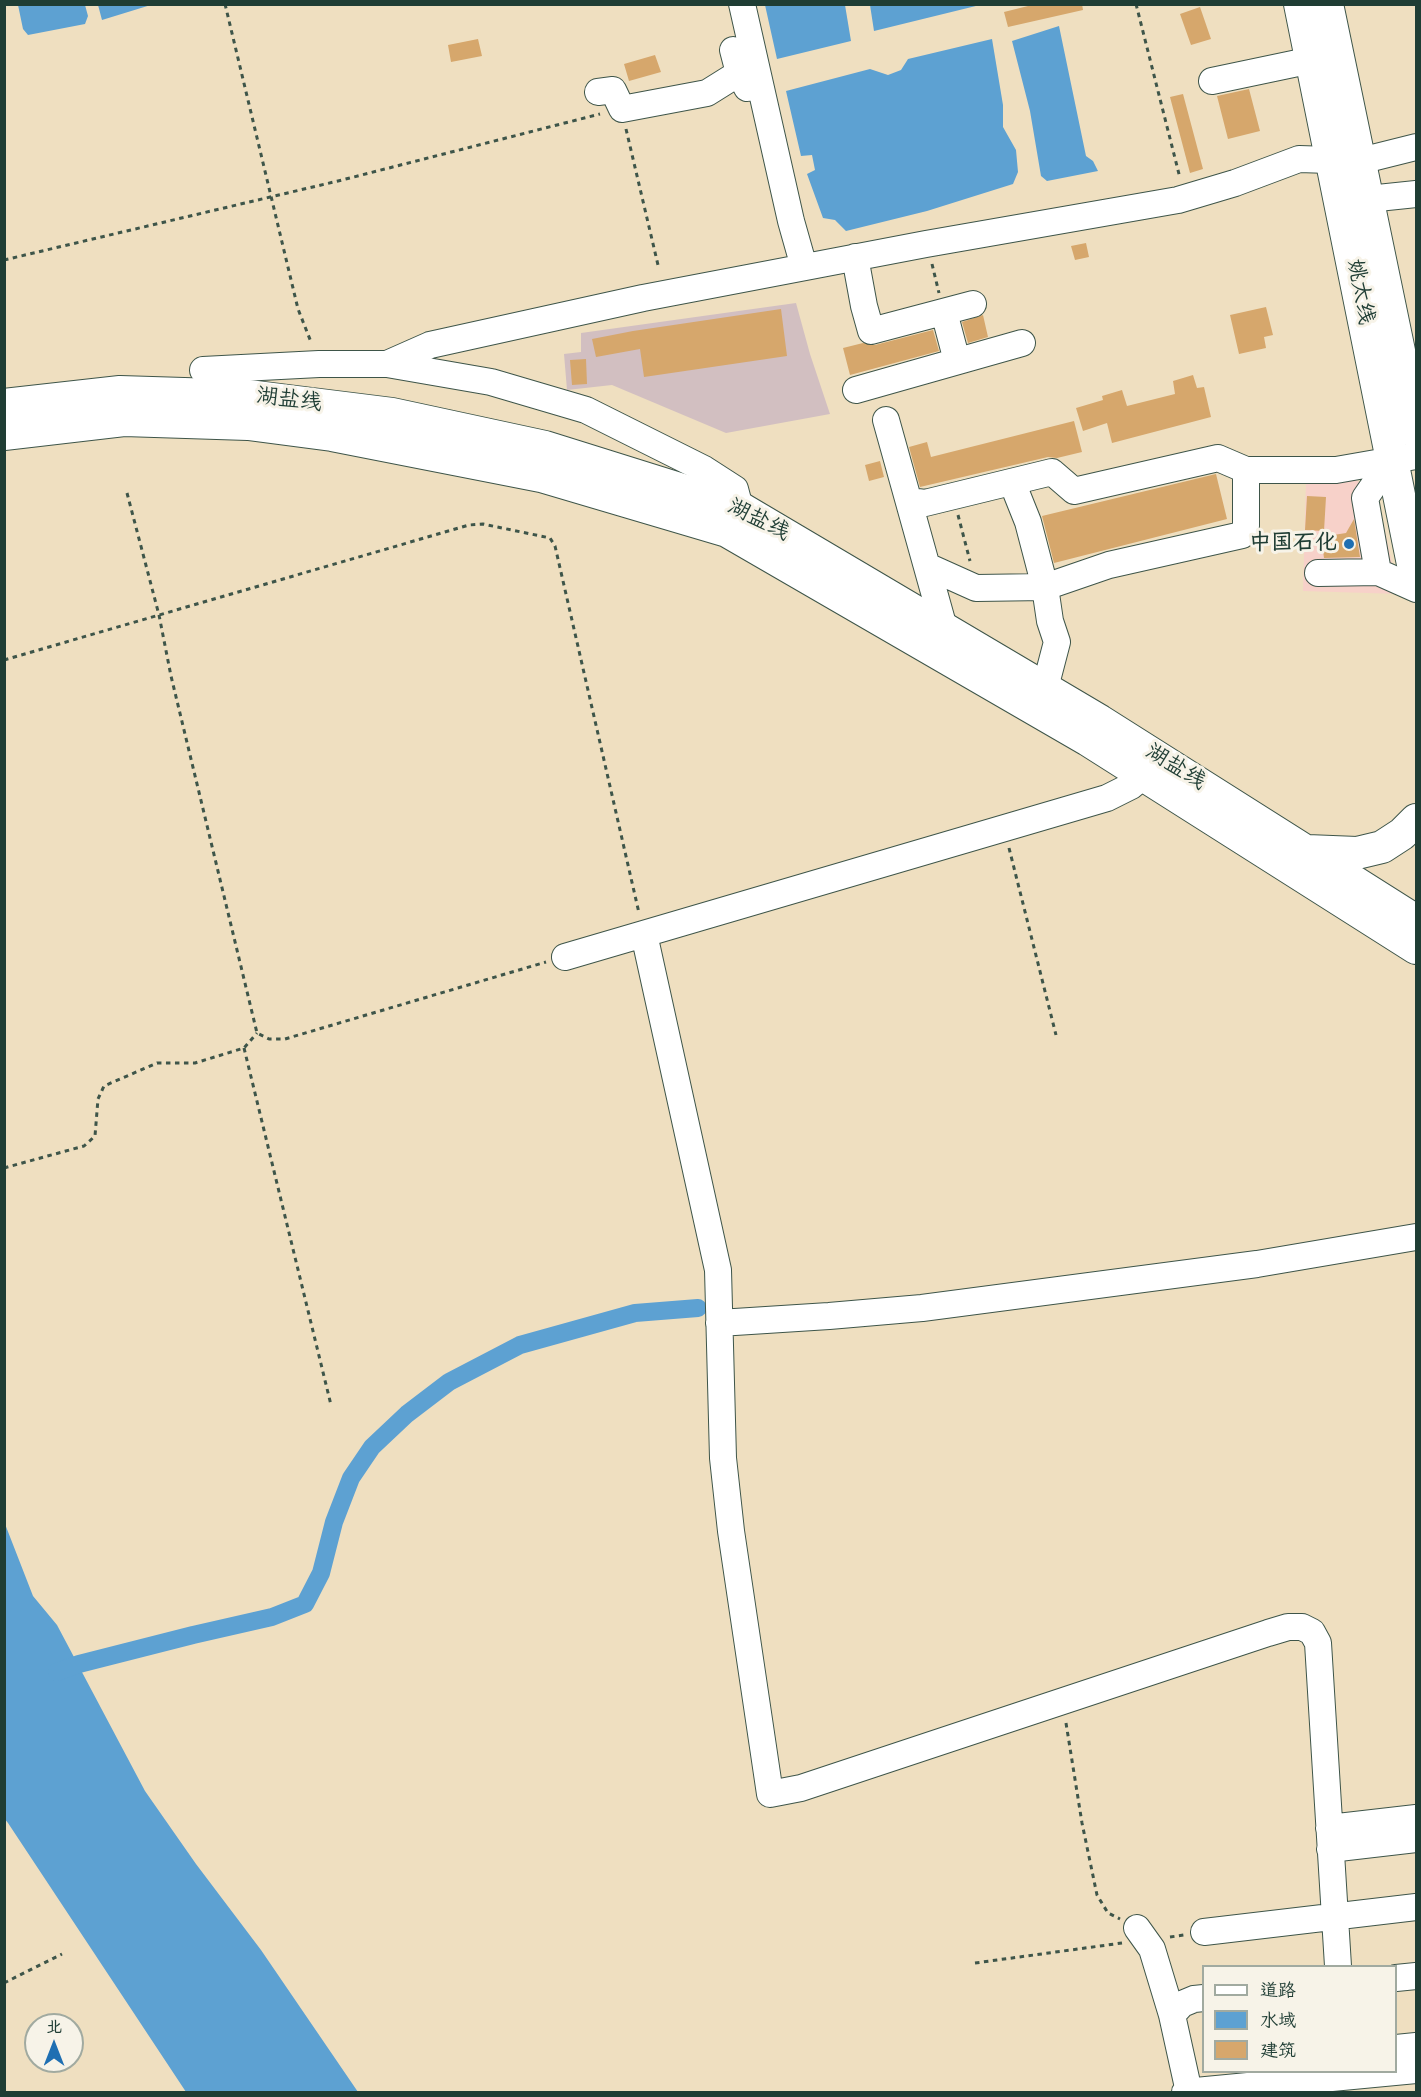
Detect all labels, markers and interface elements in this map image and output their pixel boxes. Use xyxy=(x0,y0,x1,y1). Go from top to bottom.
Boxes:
street label: 姚太线 xyxy=(1340,257,1378,327)
street label: 湖盐线 xyxy=(255,384,323,418)
street label: 湖盐线 xyxy=(723,494,793,548)
place label: 中国石化 xyxy=(1249,531,1337,557)
marker: 中国石化 xyxy=(1342,537,1356,551)
street label: 湖盐线 xyxy=(1140,739,1210,797)
legend xyxy=(1202,1965,1397,2073)
text: 道路 xyxy=(1260,1978,1296,2003)
text: 水域 xyxy=(1260,2008,1296,2033)
north arrow xyxy=(24,2013,84,2073)
text: 北 xyxy=(46,2016,62,2038)
text: 建筑 xyxy=(1260,2038,1296,2063)

